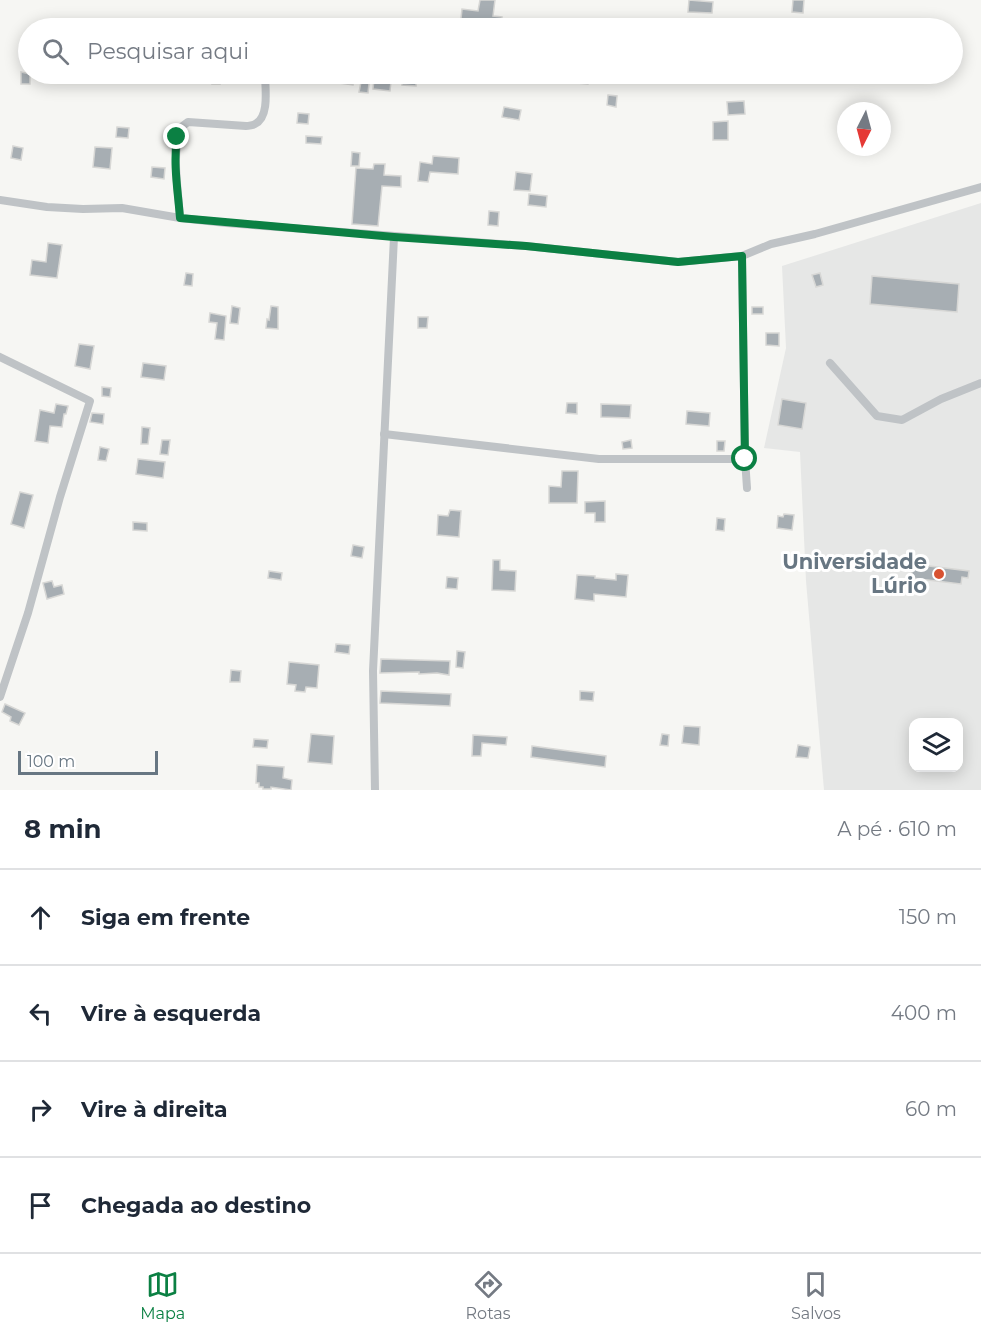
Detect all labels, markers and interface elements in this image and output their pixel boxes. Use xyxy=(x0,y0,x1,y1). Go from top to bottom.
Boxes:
search box xyxy=(18,18,963,84)
icon: search xyxy=(39,35,72,68)
text: Pesquisar aqui xyxy=(87,38,249,65)
north arrow xyxy=(837,102,891,156)
route end xyxy=(163,123,189,149)
route start xyxy=(731,445,757,471)
place label: Universidade Lúrio xyxy=(782,549,927,598)
marker: Universidade Lúrio xyxy=(932,567,946,581)
map controls xyxy=(909,718,963,772)
button: layers xyxy=(909,718,963,772)
scale bar xyxy=(18,748,158,776)
text: 100 m xyxy=(27,752,75,771)
text: 8 min xyxy=(24,813,102,845)
text: A pé · 610 m xyxy=(837,817,957,841)
icon: ahead xyxy=(24,901,57,934)
text: Siga em frente xyxy=(81,904,250,931)
text: 150 m xyxy=(899,905,957,929)
icon: left xyxy=(24,997,57,1030)
text: Vire à esquerda xyxy=(81,1000,261,1027)
text: 400 m xyxy=(891,1001,957,1025)
icon: right xyxy=(24,1093,57,1126)
text: Vire à direita xyxy=(81,1096,228,1123)
text: 60 m xyxy=(905,1097,957,1121)
icon: arrive xyxy=(24,1189,57,1222)
text: Chegada ao destino xyxy=(81,1192,311,1219)
tab: Mapa xyxy=(140,1268,185,1323)
tab: Rotas xyxy=(466,1268,511,1323)
tab: Salvos xyxy=(791,1268,841,1323)

